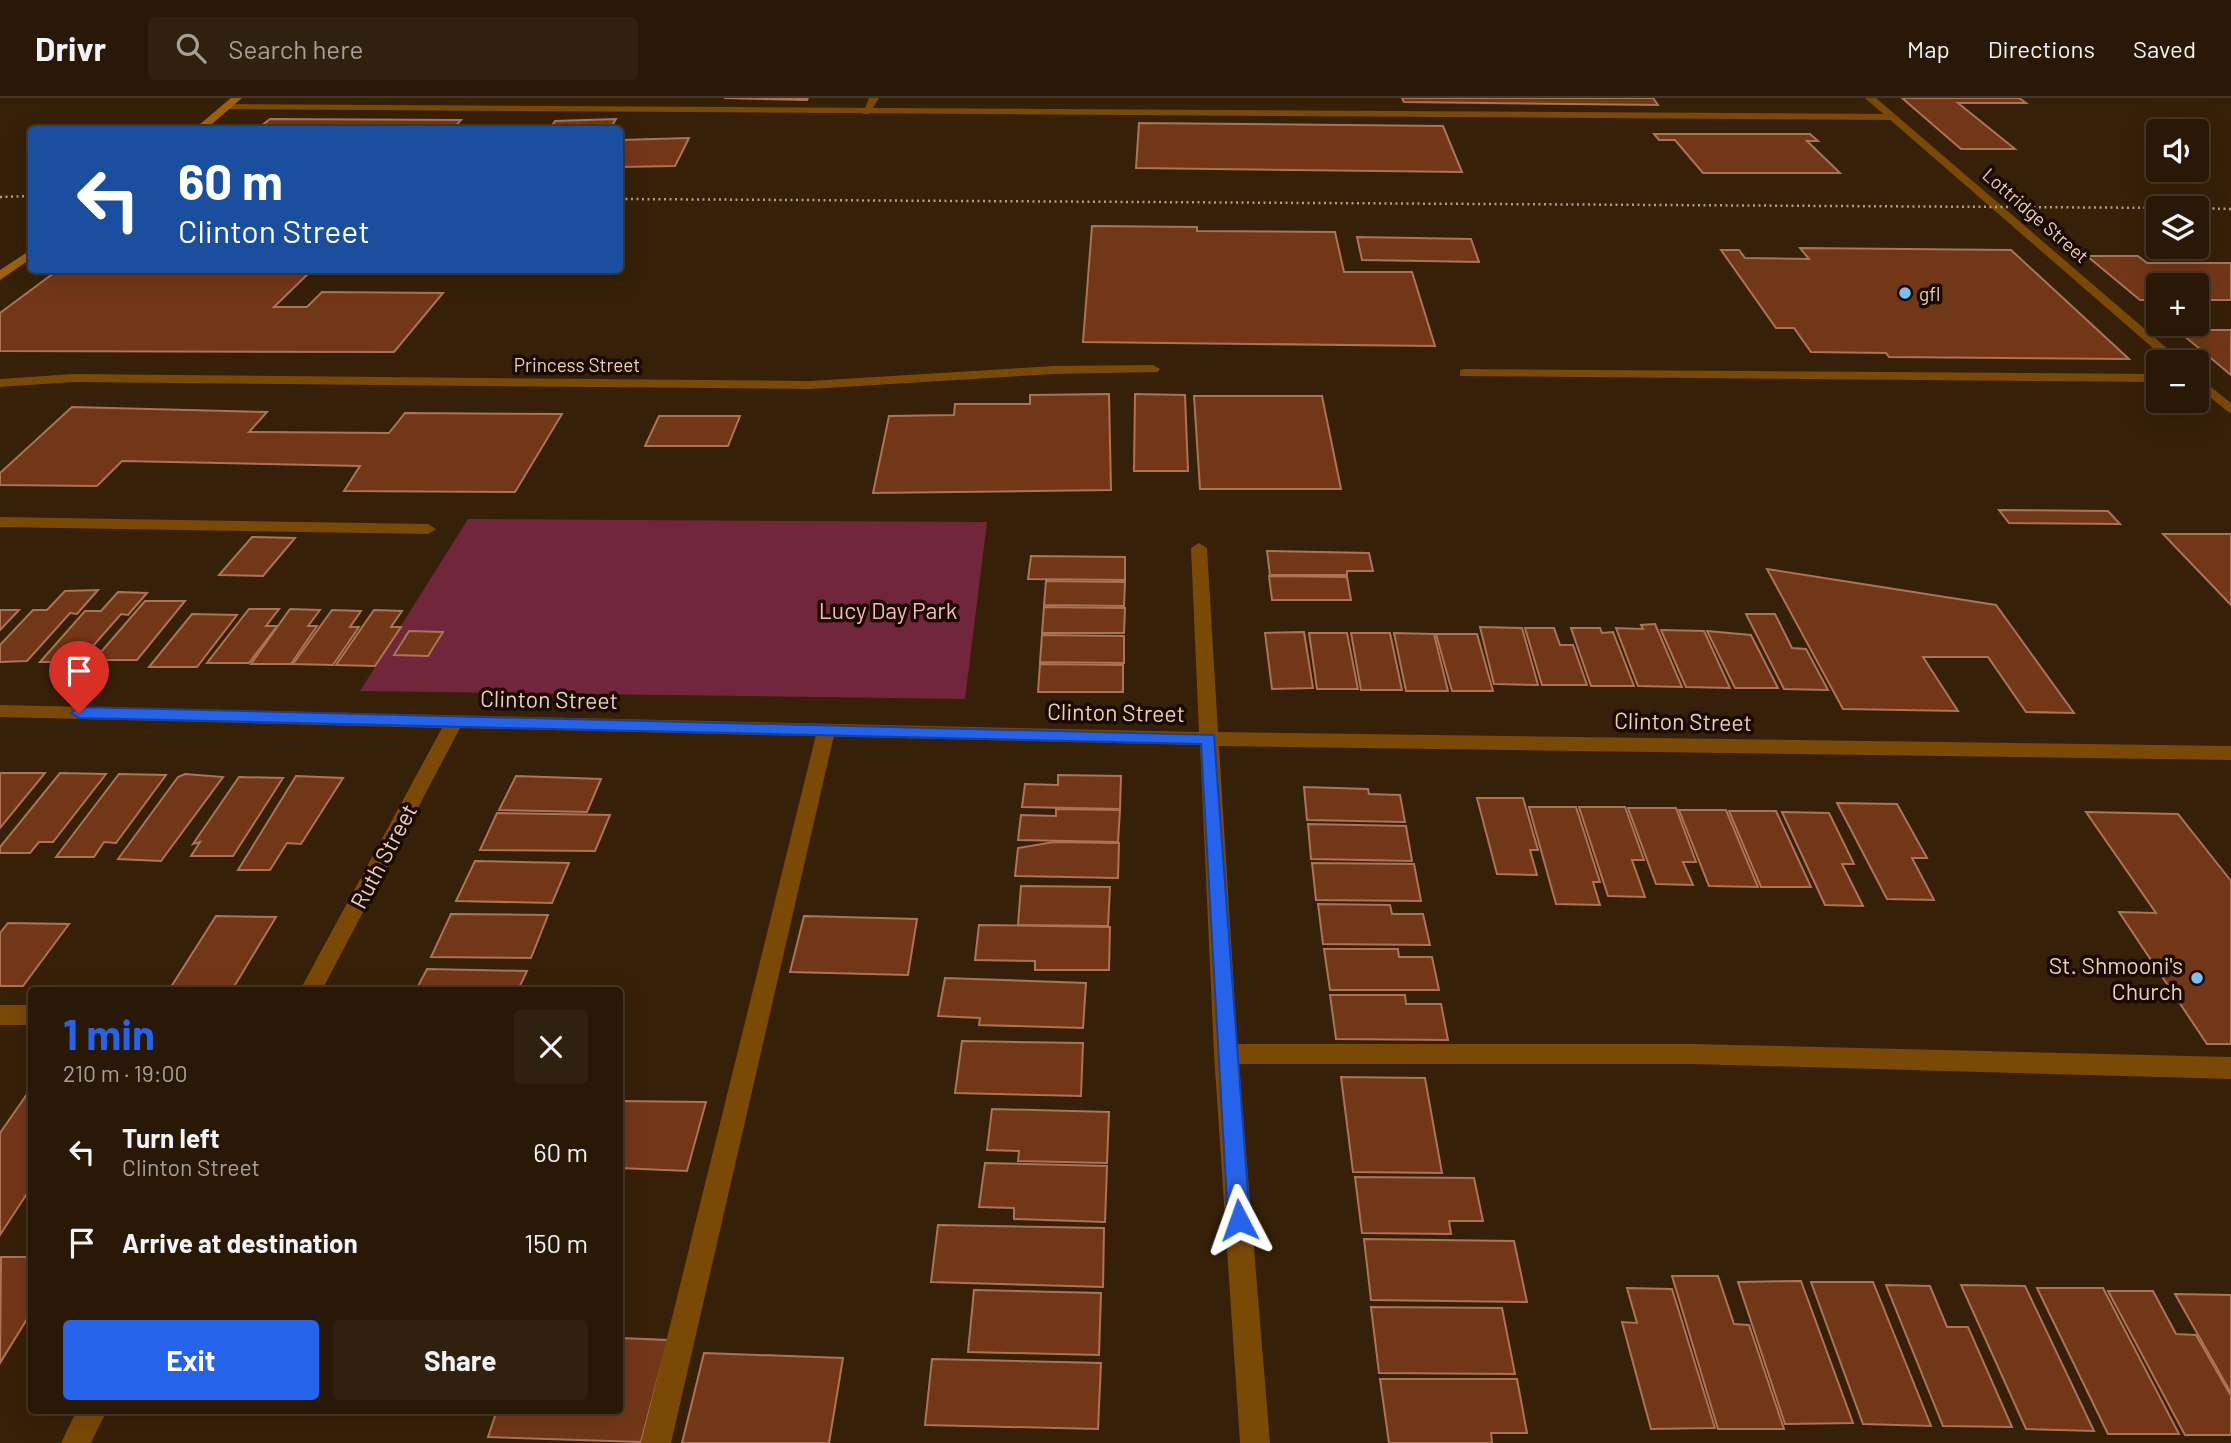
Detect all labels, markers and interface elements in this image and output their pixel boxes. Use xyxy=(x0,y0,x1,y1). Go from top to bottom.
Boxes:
search box xyxy=(148,17,638,80)
text: Drivr xyxy=(35,28,106,68)
icon: search xyxy=(172,29,210,67)
text: Search here xyxy=(228,33,363,64)
text: Map xyxy=(1907,34,1950,63)
text: Directions xyxy=(1988,34,2095,63)
text: Saved xyxy=(2133,34,2196,63)
map controls xyxy=(2146,119,2209,413)
button: sound xyxy=(2146,119,2209,182)
text: 60 m xyxy=(178,151,283,210)
icon: left xyxy=(63,154,154,245)
street label: Lottridge Street xyxy=(1978,163,2094,267)
button: layers xyxy=(2146,196,2209,259)
text: Clinton Street xyxy=(178,211,370,249)
button: + xyxy=(2146,273,2209,336)
place label: gfl xyxy=(1919,282,1940,305)
marker: gfl xyxy=(1897,285,1913,301)
button: − xyxy=(2146,350,2209,413)
street label: Princess Street xyxy=(514,353,640,376)
park label: Lucy Day Park xyxy=(819,596,957,624)
pin xyxy=(49,641,109,713)
icon: arrive xyxy=(60,652,98,690)
street label: Clinton Street xyxy=(480,684,618,714)
street label: Clinton Street xyxy=(1047,697,1185,727)
street label: Clinton Street xyxy=(1614,706,1752,736)
street label: Ruth Street xyxy=(344,799,422,913)
place label: St. Shmooni's Church xyxy=(2049,951,2183,1005)
marker: St. Shmooni's Church xyxy=(2189,970,2205,986)
text: 1 min xyxy=(63,1008,155,1058)
button: close xyxy=(514,1010,588,1084)
text: 210 m · 19:00 xyxy=(63,1059,188,1087)
text: Turn left xyxy=(122,1122,220,1153)
icon: left xyxy=(63,1133,101,1171)
text: 60 m xyxy=(533,1136,588,1167)
text: Clinton Street xyxy=(122,1153,260,1181)
position arrow xyxy=(1202,1183,1276,1257)
icon: arrive xyxy=(63,1224,101,1262)
text: Arrive at destination xyxy=(122,1227,358,1258)
text: 150 m xyxy=(524,1227,588,1258)
button: Exit xyxy=(63,1320,319,1400)
button: Share xyxy=(333,1320,588,1400)

